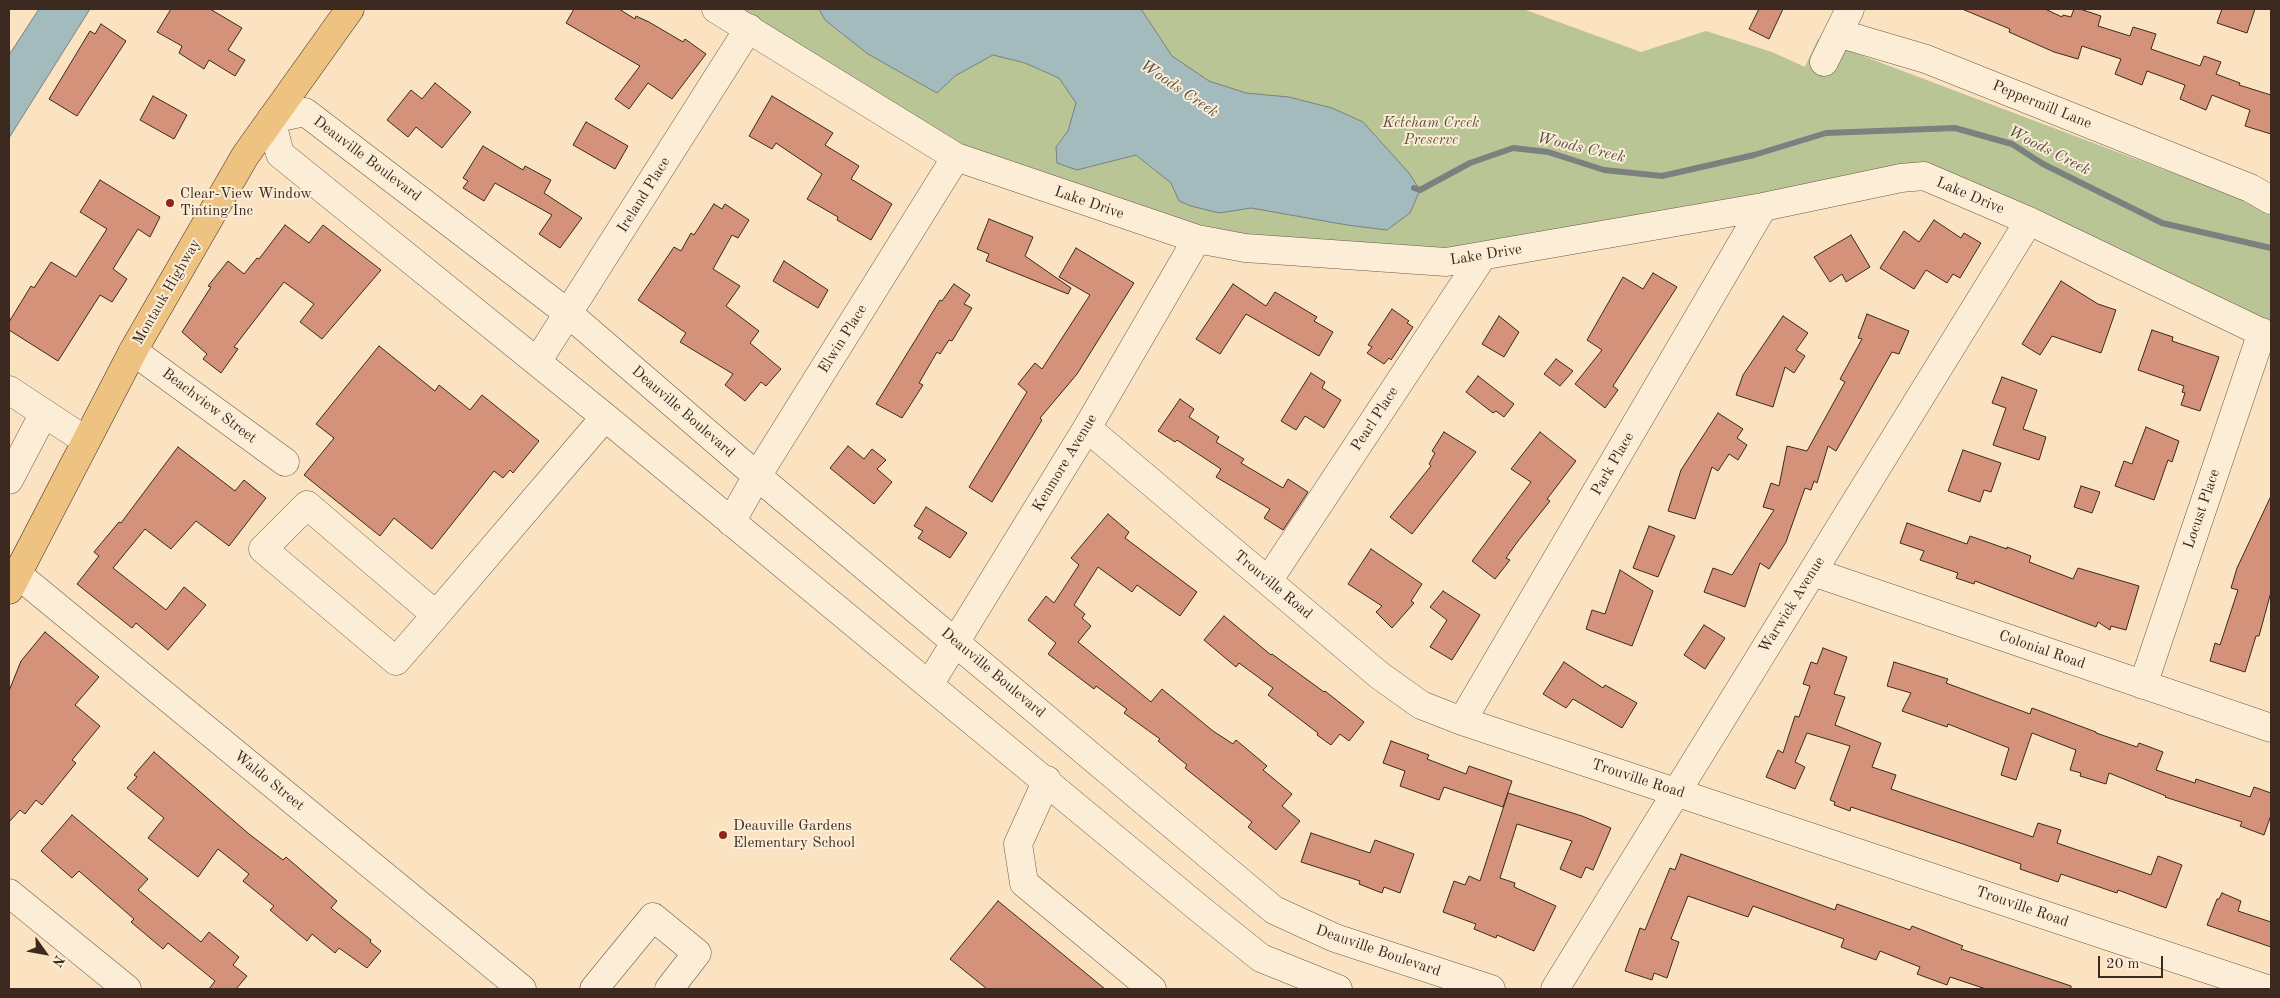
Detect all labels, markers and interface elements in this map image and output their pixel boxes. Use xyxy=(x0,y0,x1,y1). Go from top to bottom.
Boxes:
water label: Woods Creek xyxy=(1136,56,1222,122)
street label: Peppermill Lane xyxy=(1990,77,2094,133)
street label: Deauville Boulevard xyxy=(309,112,425,206)
park label: Ketcham Creek Preserve xyxy=(1383,114,1479,149)
water label: Woods Creek xyxy=(2004,122,2094,180)
water label: Woods Creek xyxy=(1535,128,1627,168)
street label: Ireland Place xyxy=(614,154,674,236)
street label: Lake Drive xyxy=(1933,174,2007,218)
street label: Lake Drive xyxy=(1052,183,1126,223)
place label: Clear-View Window Tinting Inc xyxy=(180,185,312,220)
marker: Clear-View Window Tinting Inc xyxy=(164,197,176,209)
street label: Montauk Highway xyxy=(129,236,205,348)
street label: Lake Drive xyxy=(1449,240,1523,270)
street label: Elwin Place xyxy=(815,301,871,377)
street label: Deauville Boulevard xyxy=(628,362,738,462)
street label: Beachview Street xyxy=(158,365,260,447)
street label: Pearl Place xyxy=(1348,383,1402,455)
street label: Kenmore Avenue xyxy=(1029,411,1101,515)
street label: Park Place xyxy=(1588,429,1638,499)
street label: Locust Place xyxy=(2180,467,2224,551)
street label: Trouville Road xyxy=(1230,547,1316,623)
street label: Warwick Avenue xyxy=(1755,553,1829,657)
street label: Deauville Boulevard xyxy=(937,624,1049,722)
street label: Colonial Road xyxy=(1996,627,2088,673)
street label: Waldo Street xyxy=(230,747,308,815)
street label: Trouville Road xyxy=(1589,755,1687,803)
place label: Deauville Gardens Elementary School xyxy=(733,817,855,852)
marker: Deauville Gardens Elementary School xyxy=(717,829,729,841)
street label: Trouville Road xyxy=(1973,883,2071,931)
street label: Deauville Boulevard xyxy=(1313,921,1443,981)
north arrow xyxy=(20,928,70,978)
scale bar xyxy=(2100,946,2165,978)
text: N xyxy=(49,953,66,969)
text: 20 m xyxy=(2106,957,2140,972)

